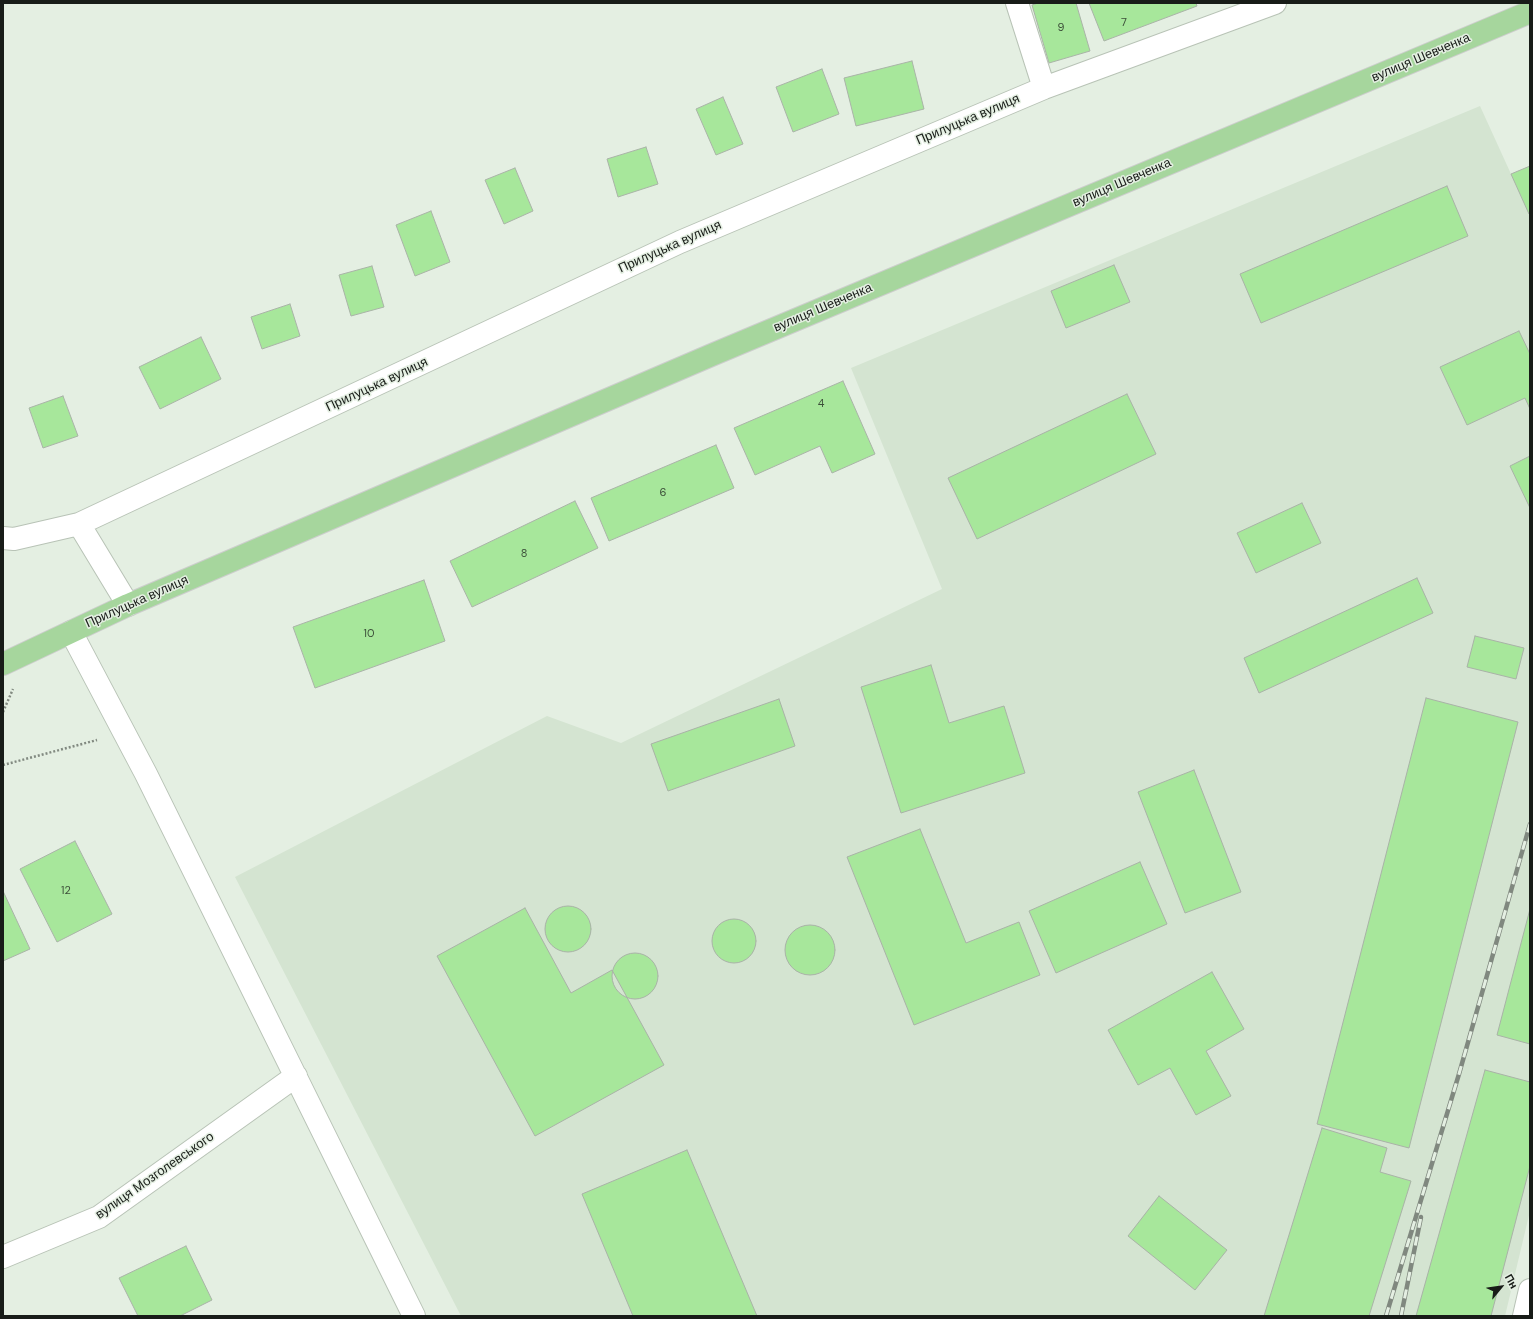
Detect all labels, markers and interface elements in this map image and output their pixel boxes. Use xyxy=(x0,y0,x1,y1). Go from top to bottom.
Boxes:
house number: 7 xyxy=(1121,16,1127,30)
house number: 9 xyxy=(1058,21,1064,35)
street label: вулиця Шевченка xyxy=(1369,30,1473,86)
street label: Прилуцька вулиця xyxy=(914,91,1022,149)
street label: вулиця Шевченка xyxy=(1070,155,1174,211)
street label: Прилуцька вулиця xyxy=(616,217,724,277)
street label: вулиця Шевченка xyxy=(771,280,875,336)
street label: Прилуцька вулиця xyxy=(323,354,431,416)
house number: 4 xyxy=(818,397,824,411)
house number: 6 xyxy=(660,486,666,500)
house number: 8 xyxy=(521,547,527,561)
street label: Прилуцька вулиця xyxy=(83,572,191,632)
house number: 10 xyxy=(364,627,374,641)
house number: 12 xyxy=(61,884,71,898)
street label: вулиця Мозголевського xyxy=(93,1129,217,1223)
north arrow xyxy=(1481,1267,1521,1307)
text: Пн xyxy=(1502,1271,1521,1291)

